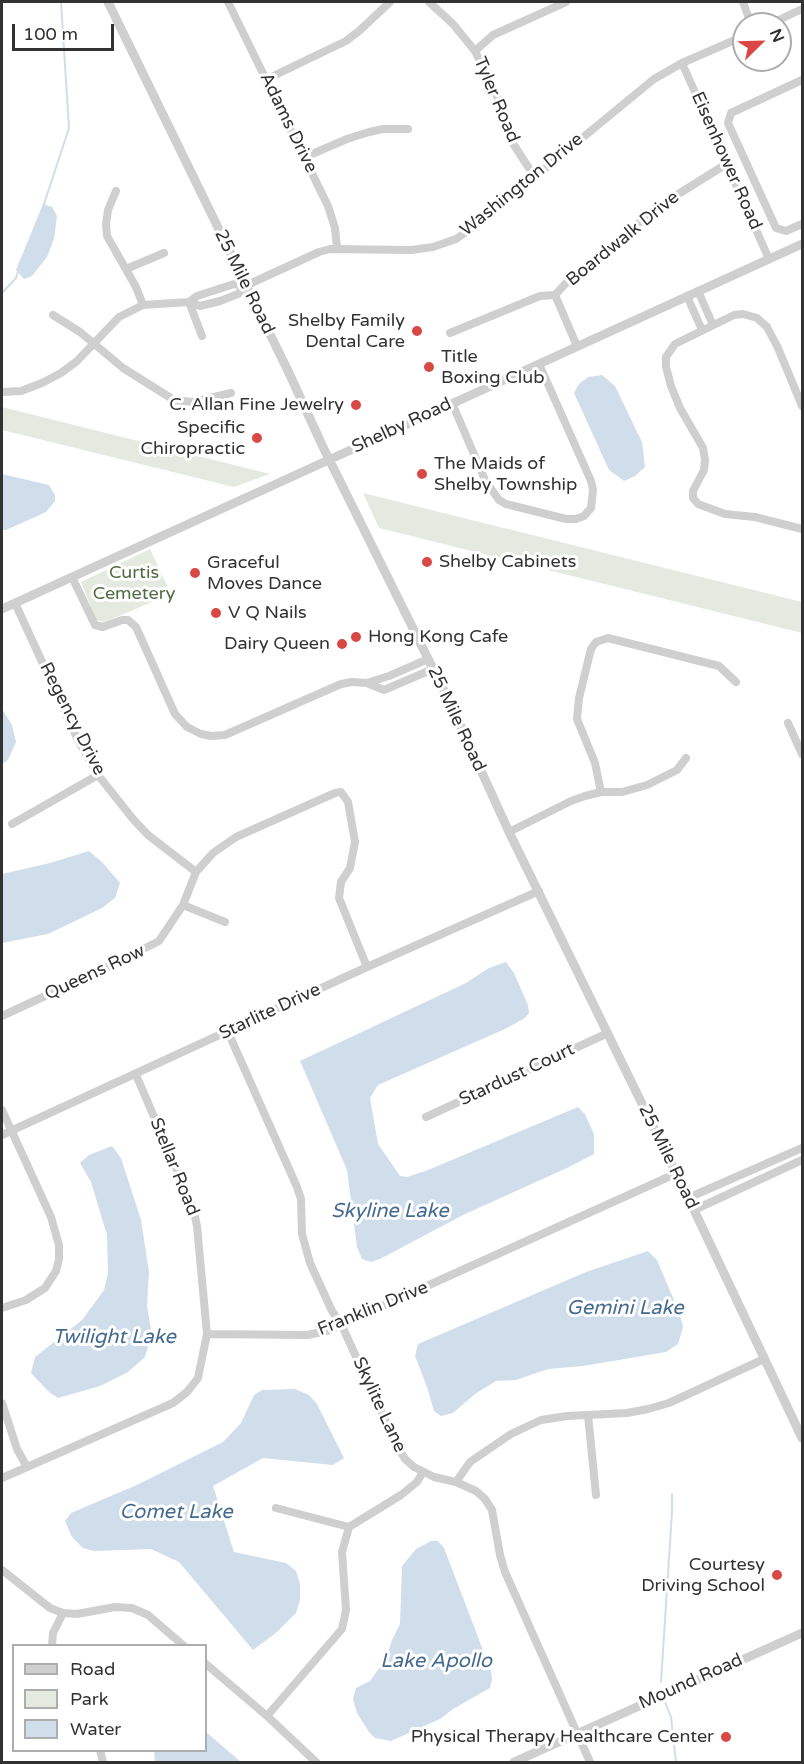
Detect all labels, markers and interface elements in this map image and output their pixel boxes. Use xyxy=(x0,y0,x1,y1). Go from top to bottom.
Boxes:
scale bar xyxy=(15,12,117,50)
north arrow xyxy=(732,12,792,72)
text: 100 m xyxy=(23,23,78,45)
text: N xyxy=(765,26,788,46)
street label: Tyler Road xyxy=(468,54,524,146)
street label: Adams Drive xyxy=(254,69,322,177)
street label: Eisenhower Road xyxy=(686,89,766,233)
street label: Washington Drive xyxy=(456,129,588,241)
street label: Boardwalk Drive xyxy=(562,187,684,291)
street label: 25 Mile Road xyxy=(209,226,279,338)
place label: Shelby Family Dental Care xyxy=(288,310,405,352)
marker: Shelby Family Dental Care xyxy=(410,324,424,338)
place label: Title Boxing Club xyxy=(441,346,545,388)
marker: Title Boxing Club xyxy=(422,360,436,374)
place label: C. Allan Fine Jewelry xyxy=(169,394,344,416)
street label: Shelby Road xyxy=(349,394,455,458)
marker: C. Allan Fine Jewelry xyxy=(349,398,363,412)
place label: Specific Chiropractic xyxy=(141,417,245,460)
marker: Specific Chiropractic xyxy=(250,431,264,445)
place label: The Maids of Shelby Township xyxy=(434,453,577,496)
marker: The Maids of Shelby Township xyxy=(415,467,429,481)
place label: Shelby Cabinets xyxy=(439,551,576,573)
place label: Graceful Moves Dance xyxy=(207,552,322,594)
marker: Shelby Cabinets xyxy=(420,555,434,569)
park label: Curtis Cemetery xyxy=(93,562,175,604)
marker: Graceful Moves Dance xyxy=(188,566,202,580)
place label: V Q Nails xyxy=(228,602,307,624)
marker: V Q Nails xyxy=(209,606,223,620)
place label: Hong Kong Cafe xyxy=(368,626,508,648)
marker: Hong Kong Cafe xyxy=(349,630,363,644)
place label: Dairy Queen xyxy=(224,633,330,655)
marker: Dairy Queen xyxy=(335,637,349,651)
street label: Regency Drive xyxy=(34,659,110,779)
street label: 25 Mile Road xyxy=(422,663,490,775)
street label: Queens Row xyxy=(42,940,148,1006)
street label: Starlite Drive xyxy=(216,979,324,1045)
street label: Stardust Court xyxy=(456,1039,578,1111)
street label: 25 Mile Road xyxy=(633,1101,703,1213)
street label: Stellar Road xyxy=(145,1115,203,1219)
water label: Skyline Lake xyxy=(331,1200,449,1224)
street label: Franklin Drive xyxy=(315,1277,431,1341)
water label: Gemini Lake xyxy=(567,1297,683,1321)
water label: Twilight Lake xyxy=(52,1326,176,1350)
street label: Skylite Lane xyxy=(348,1354,410,1456)
water label: Comet Lake xyxy=(119,1501,233,1525)
place label: Courtesy Driving School xyxy=(641,1554,765,1596)
marker: Courtesy Driving School xyxy=(770,1568,784,1582)
legend xyxy=(12,1644,207,1752)
water label: Lake Apollo xyxy=(380,1650,492,1674)
street label: Mound Road xyxy=(636,1650,746,1714)
text: Road xyxy=(70,1658,115,1680)
text: Park xyxy=(70,1688,108,1710)
text: Water xyxy=(70,1718,121,1740)
place label: Physical Therapy Healthcare Center xyxy=(411,1726,714,1748)
marker: Physical Therapy Healthcare Center xyxy=(719,1730,733,1744)

